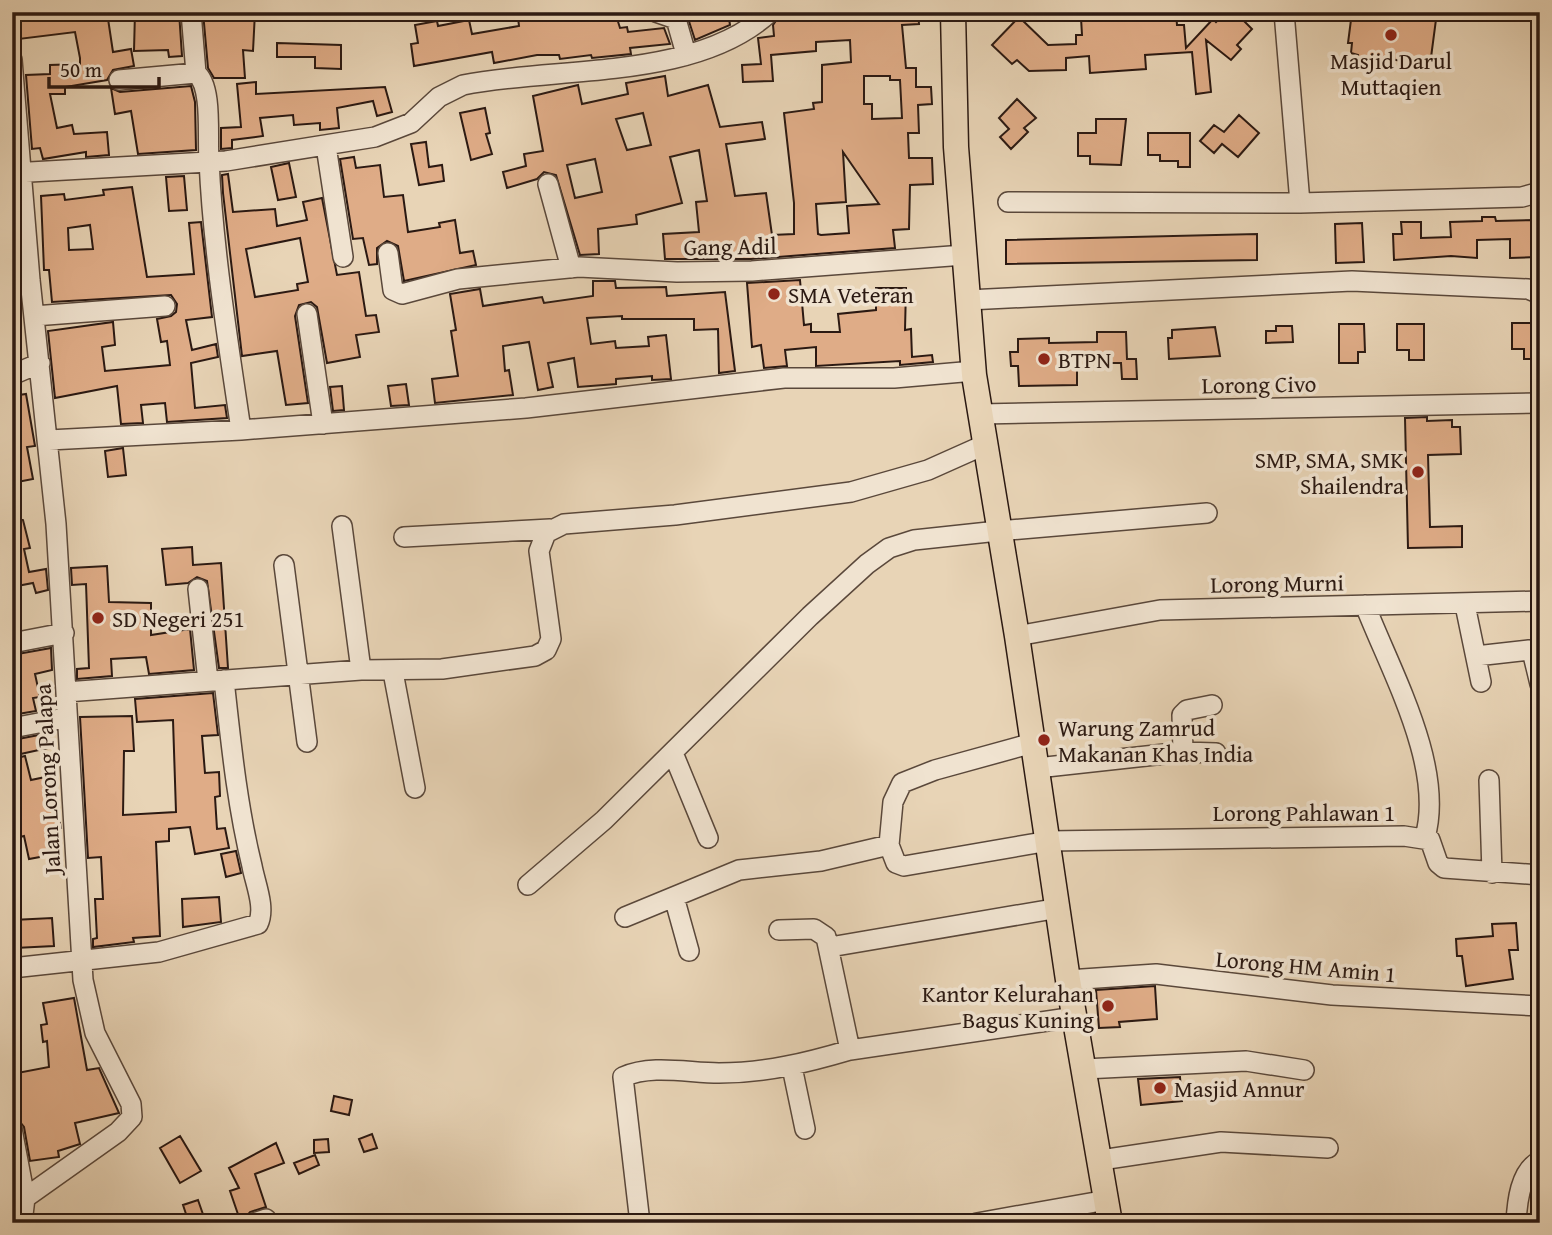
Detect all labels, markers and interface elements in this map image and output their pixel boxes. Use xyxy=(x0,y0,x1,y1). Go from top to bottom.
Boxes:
marker: Masjid Darul Muttaqien xyxy=(1383,27,1399,43)
place label: Masjid Darul Muttaqien xyxy=(1330,44,1452,103)
scale bar xyxy=(49,46,159,90)
text: 50 m xyxy=(60,54,102,85)
street label: Gang Adil xyxy=(683,229,777,263)
place label: SMA Veteran xyxy=(788,278,914,311)
marker: SMA Veteran xyxy=(766,286,782,302)
place label: BTPN xyxy=(1058,343,1111,376)
marker: BTPN xyxy=(1036,351,1052,367)
street label: Lorong Civo xyxy=(1201,366,1317,402)
place label: SMP, SMA, SMK Shailendra xyxy=(1255,443,1404,502)
marker: SMP, SMA, SMK Shailendra xyxy=(1410,464,1426,480)
street label: Lorong Murni xyxy=(1210,565,1344,601)
place label: SD Negeri 251 xyxy=(112,602,245,635)
marker: SD Negeri 251 xyxy=(90,610,106,626)
street label: Jalan Lorong Palapa xyxy=(26,683,69,878)
place label: Warung Zamrud Makanan Khas India xyxy=(1058,711,1253,770)
marker: Warung Zamrud Makanan Khas India xyxy=(1036,732,1052,748)
street label: Lorong Pahlawan 1 xyxy=(1213,796,1395,829)
street label: Lorong HM Amin 1 xyxy=(1215,942,1397,990)
place label: Kantor Kelurahan Bagus Kuning xyxy=(922,977,1095,1036)
marker: Kantor Kelurahan Bagus Kuning xyxy=(1100,998,1116,1014)
place label: Masjid Annur xyxy=(1174,1072,1305,1105)
marker: Masjid Annur xyxy=(1152,1080,1168,1096)

